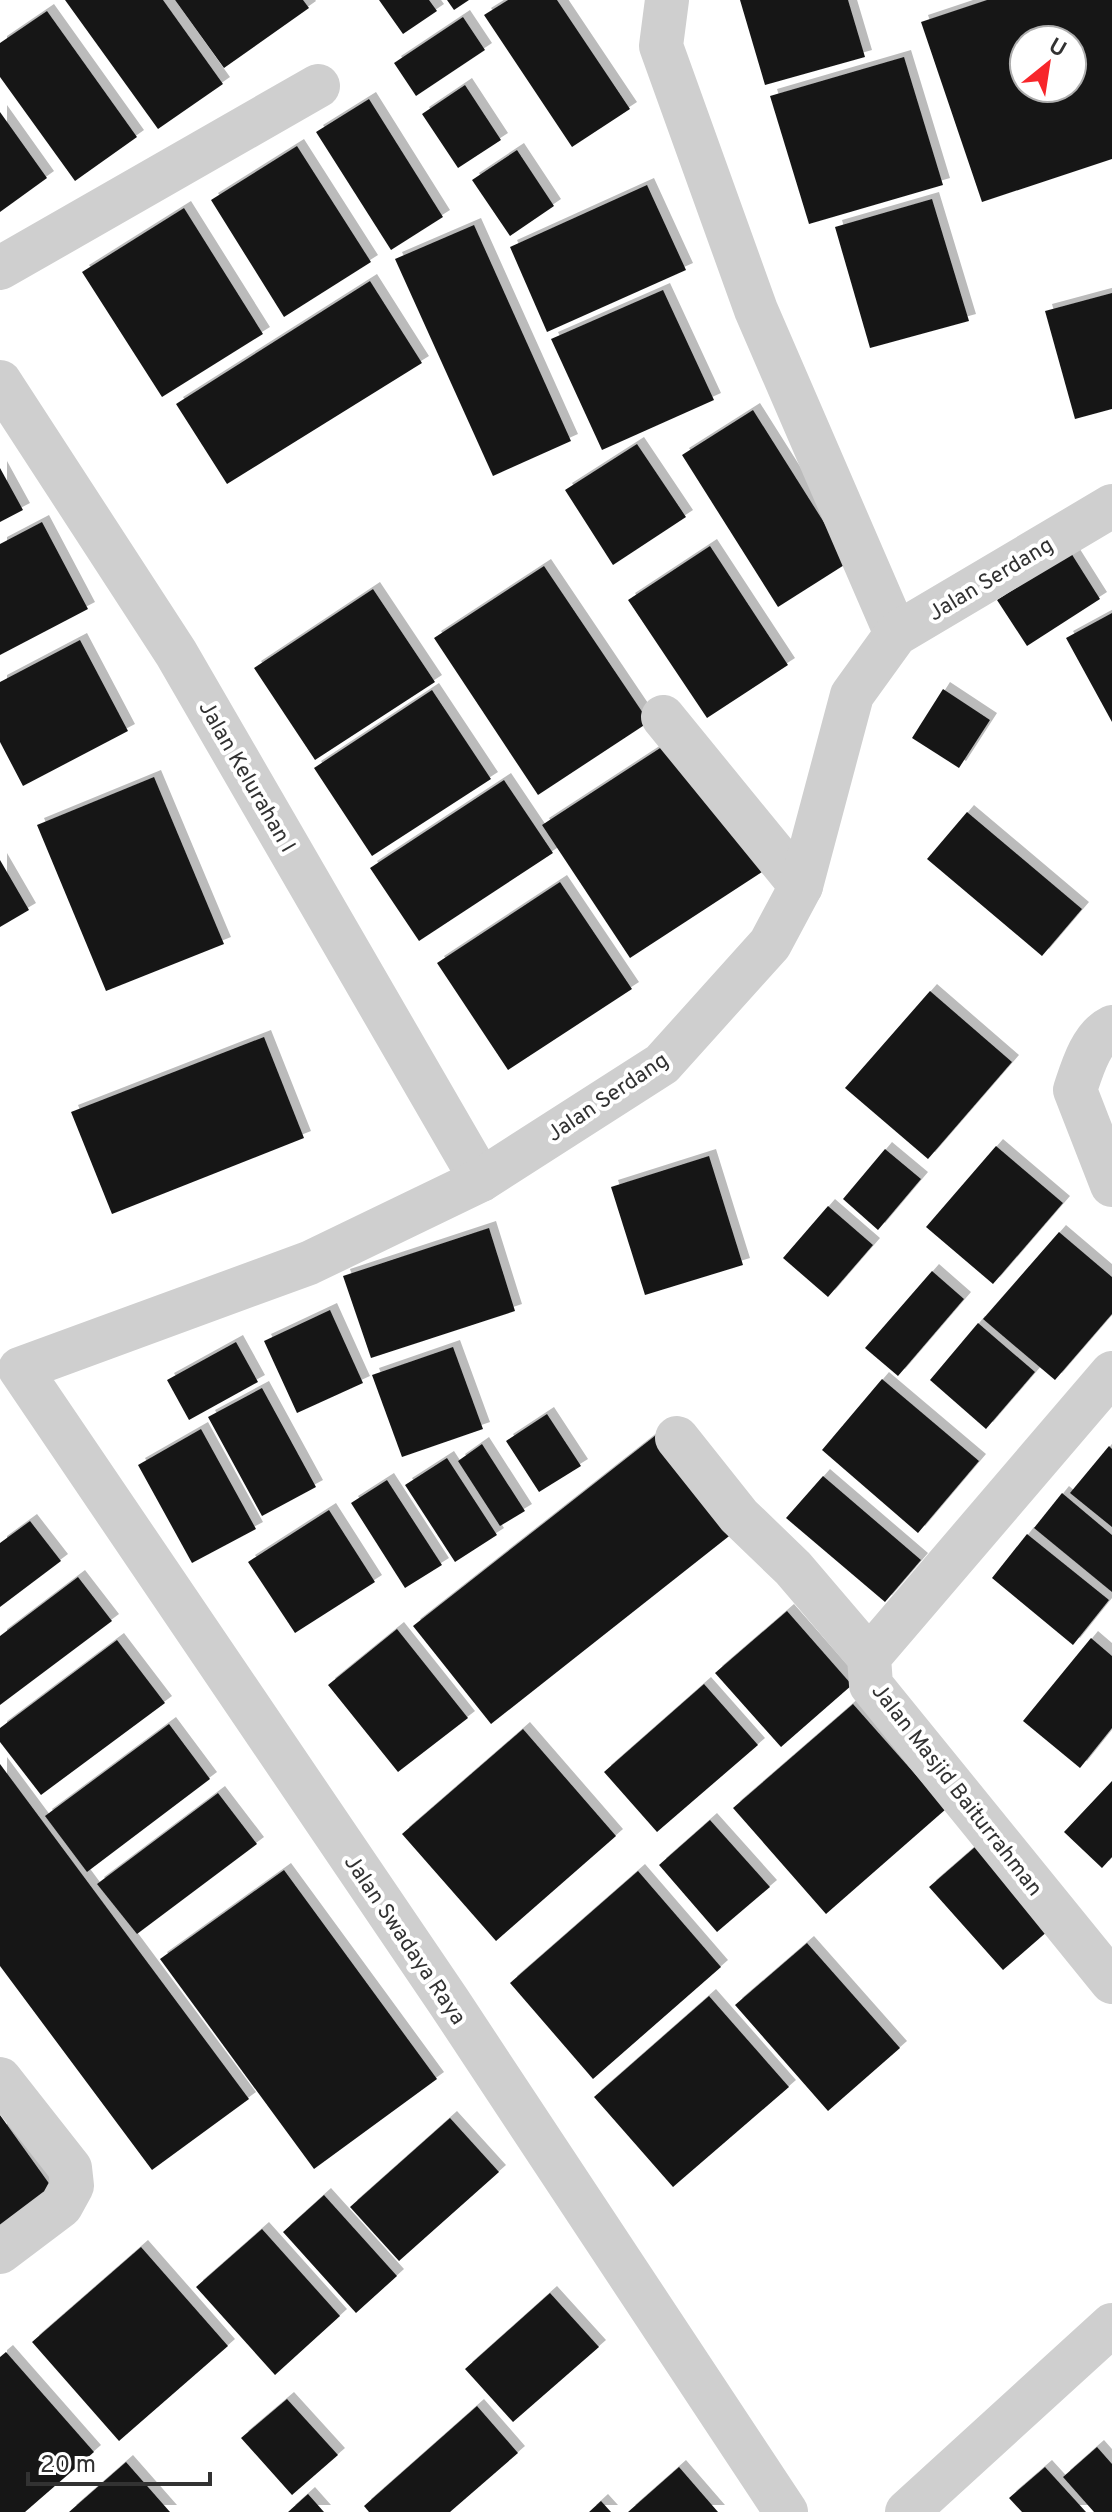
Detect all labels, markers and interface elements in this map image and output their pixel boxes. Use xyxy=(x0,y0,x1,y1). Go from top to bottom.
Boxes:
north arrow xyxy=(1008,24,1088,104)
text: U xyxy=(1043,33,1070,64)
street label: Jalan Serdang xyxy=(924,532,1059,628)
street label: Jalan Kelurahan I xyxy=(191,697,300,858)
street label: Jalan Serdang xyxy=(542,1047,674,1149)
street label: Jalan Masjid Baiturrahman xyxy=(865,1679,1047,1902)
street label: Jalan Swadaya Raya xyxy=(337,1850,471,2030)
scale bar xyxy=(28,2436,210,2486)
text: 20 m xyxy=(40,2451,96,2481)

